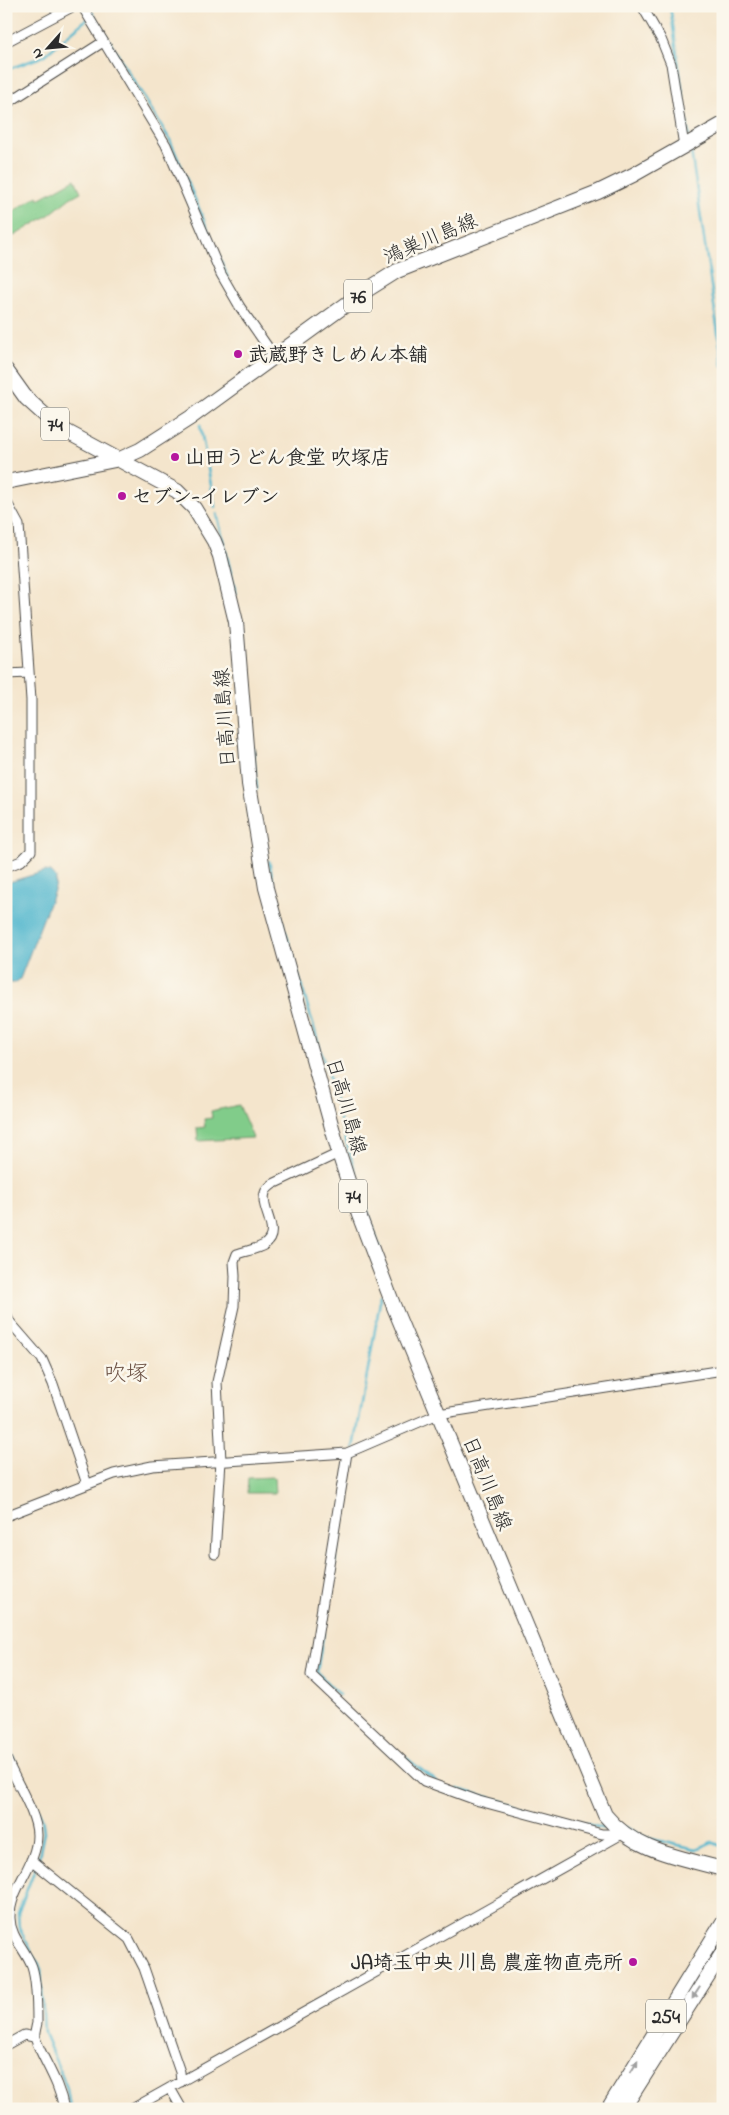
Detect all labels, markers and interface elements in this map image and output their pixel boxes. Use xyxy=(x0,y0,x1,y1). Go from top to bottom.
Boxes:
north arrow xyxy=(22,22,72,72)
text: N xyxy=(26,44,49,62)
street label: 鴻巣川島線 xyxy=(379,207,483,273)
road number: 76 xyxy=(344,280,372,312)
place label: 武蔵野きしめん本舗 xyxy=(248,342,428,371)
marker: 武蔵野きしめん本舗 xyxy=(232,348,244,360)
road number: 74 xyxy=(41,408,69,440)
place label: 山田うどん食堂 吹塚店 xyxy=(185,445,391,474)
marker: 山田うどん食堂 吹塚店 xyxy=(169,451,181,463)
place label: セブン-イレブン xyxy=(132,484,280,513)
marker: セブン-イレブン xyxy=(116,490,128,502)
street label: 日高川島線 xyxy=(209,667,244,769)
street label: 日高川島線 xyxy=(317,1055,372,1159)
road number: 74 xyxy=(339,1180,367,1212)
district label: 吹塚 xyxy=(104,1359,148,1391)
street label: 日高川島線 xyxy=(454,1432,518,1536)
place label: JA埼玉中央 川島 農産物直売所 xyxy=(351,1950,623,1979)
marker: JA埼玉中央 川島 農産物直売所 xyxy=(627,1956,639,1968)
one-way arrow xyxy=(692,1987,701,2000)
road number: 254 xyxy=(646,2000,686,2032)
one-way arrow xyxy=(629,2061,639,2074)

